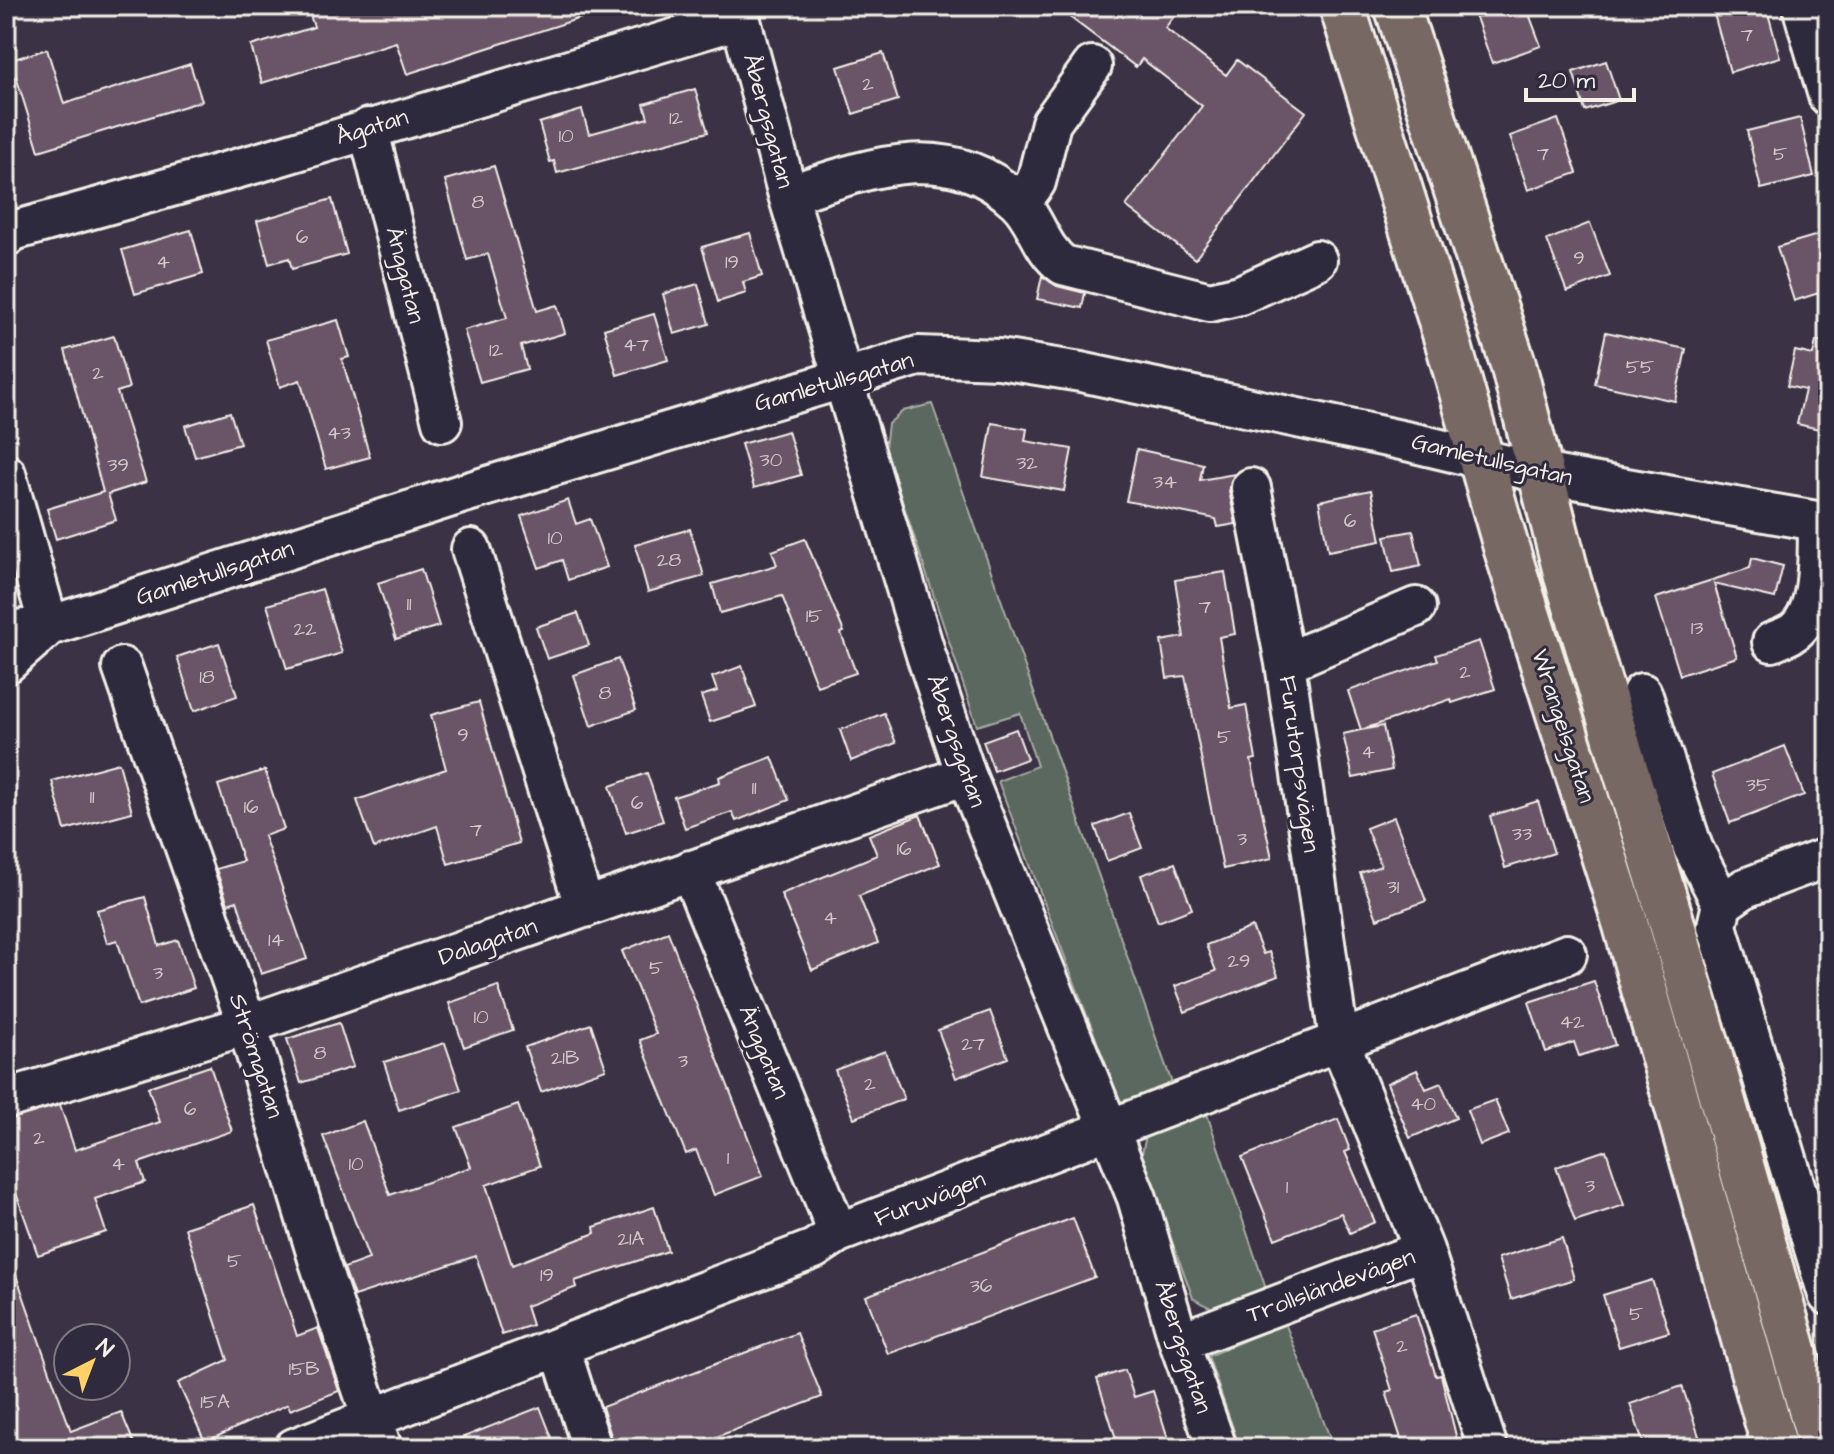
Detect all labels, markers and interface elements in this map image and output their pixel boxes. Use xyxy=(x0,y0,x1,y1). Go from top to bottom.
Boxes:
house number: 7 xyxy=(1741,21,1753,49)
street label: Åbergsgatan xyxy=(733,50,802,192)
scale bar xyxy=(1526,52,1634,102)
text: 20 m xyxy=(1538,64,1595,98)
house number: 2 xyxy=(862,70,874,98)
street label: Ågatan xyxy=(332,100,413,155)
house number: 12 xyxy=(669,104,684,132)
house number: 10 xyxy=(558,122,574,150)
house number: 7 xyxy=(1537,140,1549,168)
house number: 5 xyxy=(1773,140,1787,168)
house number: 8 xyxy=(472,188,485,216)
house number: 6 xyxy=(296,223,309,251)
street label: Änggatan xyxy=(376,223,433,327)
house number: 9 xyxy=(1573,244,1585,272)
house number: 4 xyxy=(156,248,170,276)
house number: 19 xyxy=(725,248,739,276)
house number: 47 xyxy=(623,331,649,359)
house number: 12 xyxy=(489,336,504,364)
street label: Gamletullsgatan xyxy=(750,343,918,422)
house number: 55 xyxy=(1626,353,1654,381)
house number: 2 xyxy=(92,359,104,387)
house number: 43 xyxy=(327,419,351,447)
street label: Gamletullsgatan xyxy=(1408,425,1576,496)
house number: 30 xyxy=(760,446,783,474)
house number: 32 xyxy=(1016,449,1038,477)
house number: 39 xyxy=(107,451,129,479)
house number: 34 xyxy=(1153,468,1177,496)
house number: 6 xyxy=(1344,507,1357,535)
house number: 10 xyxy=(547,524,563,552)
street label: Gamletullsgatan xyxy=(132,531,299,615)
house number: 28 xyxy=(657,546,681,574)
house number: 11 xyxy=(406,590,412,618)
house number: 7 xyxy=(1199,593,1211,621)
house number: 15 xyxy=(806,602,822,630)
house number: 13 xyxy=(1691,614,1703,642)
house number: 22 xyxy=(294,615,317,643)
street label: Wrangelsgatan xyxy=(1521,645,1604,808)
house number: 2 xyxy=(1459,658,1471,686)
house number: 18 xyxy=(199,663,215,691)
street label: Åbergsgatan xyxy=(917,670,995,812)
street label: Furutorpsvägen xyxy=(1269,673,1328,855)
house number: 8 xyxy=(599,679,612,707)
house number: 9 xyxy=(457,721,469,749)
house number: 5 xyxy=(1217,723,1231,751)
house number: 4 xyxy=(1361,738,1375,766)
house number: 35 xyxy=(1746,771,1770,799)
house number: 11 xyxy=(751,774,757,802)
house number: 11 xyxy=(89,783,95,811)
house number: 6 xyxy=(631,789,644,817)
house number: 16 xyxy=(243,793,259,821)
house number: 7 xyxy=(470,816,482,844)
house number: 33 xyxy=(1512,820,1532,848)
house number: 3 xyxy=(1237,825,1247,853)
house number: 16 xyxy=(896,835,912,863)
house number: 31 xyxy=(1387,873,1400,901)
house number: 4 xyxy=(823,904,837,932)
street label: Dalagatan xyxy=(434,909,542,976)
house number: 14 xyxy=(268,926,284,954)
house number: 29 xyxy=(1228,947,1250,975)
house number: 5 xyxy=(649,954,663,982)
house number: 3 xyxy=(153,959,163,987)
street label: Strömgatan xyxy=(219,989,292,1123)
street label: Änggatan xyxy=(729,1000,798,1104)
house number: 10 xyxy=(473,1003,489,1031)
house number: 42 xyxy=(1559,1008,1585,1036)
house number: 27 xyxy=(961,1030,985,1058)
house number: 8 xyxy=(314,1039,327,1067)
house number: 21B xyxy=(551,1044,579,1072)
house number: 3 xyxy=(678,1047,688,1075)
house number: 2 xyxy=(864,1070,876,1098)
house number: 40 xyxy=(1410,1090,1436,1118)
house number: 6 xyxy=(184,1095,197,1123)
house number: 2 xyxy=(33,1124,45,1152)
house number: 1 xyxy=(727,1144,730,1172)
house number: 4 xyxy=(111,1150,125,1178)
house number: 10 xyxy=(348,1150,364,1178)
street label: Furuvägen xyxy=(870,1162,991,1237)
house number: 3 xyxy=(1585,1172,1595,1200)
house number: 1 xyxy=(1286,1173,1289,1201)
house number: 21A xyxy=(618,1225,645,1253)
street label: Trollsländevägen xyxy=(1242,1240,1420,1333)
house number: 5 xyxy=(227,1247,241,1275)
house number: 19 xyxy=(540,1261,554,1289)
house number: 36 xyxy=(970,1272,993,1300)
street label: Åbergsgatan xyxy=(1145,1276,1220,1418)
house number: 5 xyxy=(1629,1300,1643,1328)
north arrow xyxy=(52,1322,132,1402)
text: N xyxy=(89,1332,120,1365)
house number: 2 xyxy=(1396,1332,1408,1360)
house number: 15B xyxy=(289,1355,319,1383)
house number: 15A xyxy=(200,1388,230,1416)

